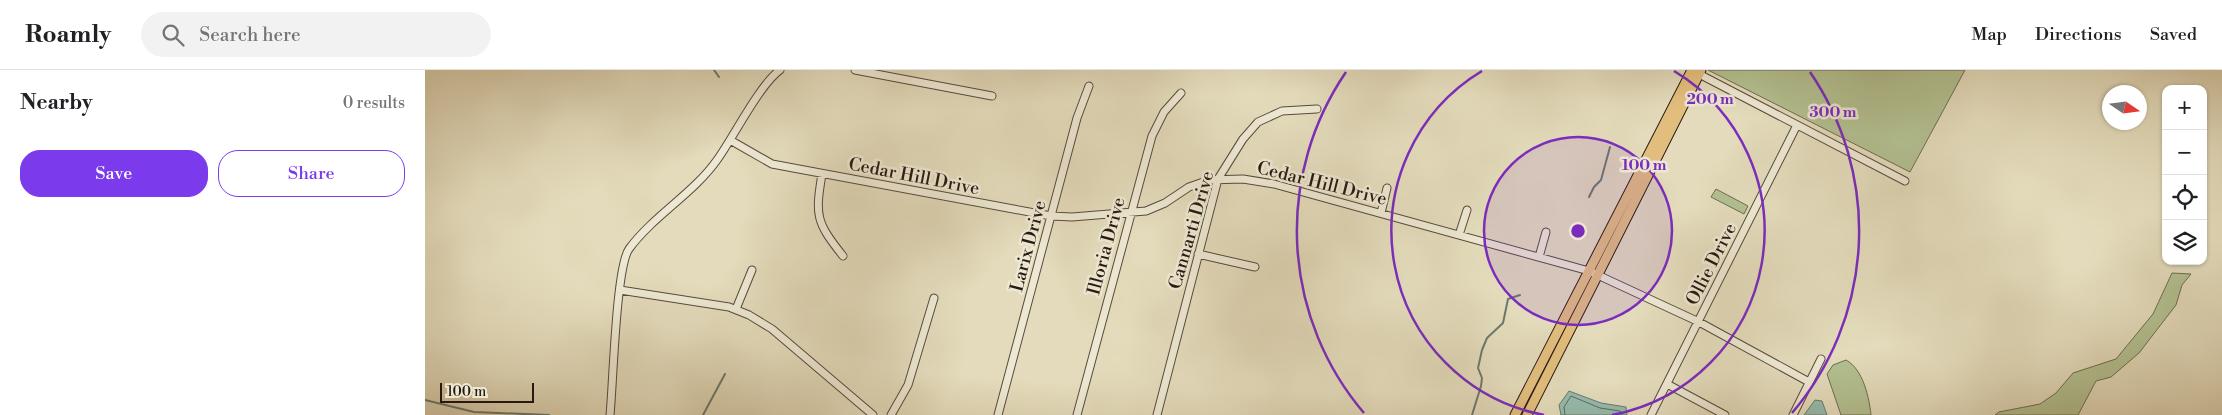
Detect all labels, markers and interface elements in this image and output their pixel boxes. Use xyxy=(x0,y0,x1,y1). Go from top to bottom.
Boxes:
search box xyxy=(141,12,491,57)
text: Roamly xyxy=(25,20,111,50)
icon: search xyxy=(159,21,187,49)
text: Search here xyxy=(199,23,301,47)
text: Map xyxy=(1971,23,2007,46)
text: Directions xyxy=(2035,23,2122,46)
text: Saved xyxy=(2150,23,2197,46)
north arrow xyxy=(2102,85,2147,130)
map controls xyxy=(2162,85,2207,265)
button: + xyxy=(2162,85,2207,130)
text: Nearby xyxy=(20,90,93,116)
text: 200 m xyxy=(1686,90,1734,109)
text: 0 results xyxy=(343,93,405,113)
text: 300 m xyxy=(1810,103,1857,122)
button: − xyxy=(2162,130,2207,175)
button: Save xyxy=(20,150,208,197)
button: Share xyxy=(218,150,405,197)
street label: Cedar Hill Drive xyxy=(847,153,981,200)
street label: Cedar Hill Drive xyxy=(1255,156,1389,211)
text: 100 m xyxy=(1622,156,1667,175)
street label: Cannarti Drive xyxy=(1164,168,1219,292)
button: locate xyxy=(2162,175,2207,220)
street label: Illoria Drive xyxy=(1082,195,1131,298)
street label: Larix Drive xyxy=(1005,198,1052,294)
street label: Ollie Drive xyxy=(1681,219,1742,309)
button: layers xyxy=(2162,220,2207,265)
centre of rings xyxy=(1569,222,1587,240)
scale bar xyxy=(440,380,534,403)
text: 100 m xyxy=(447,383,486,401)

